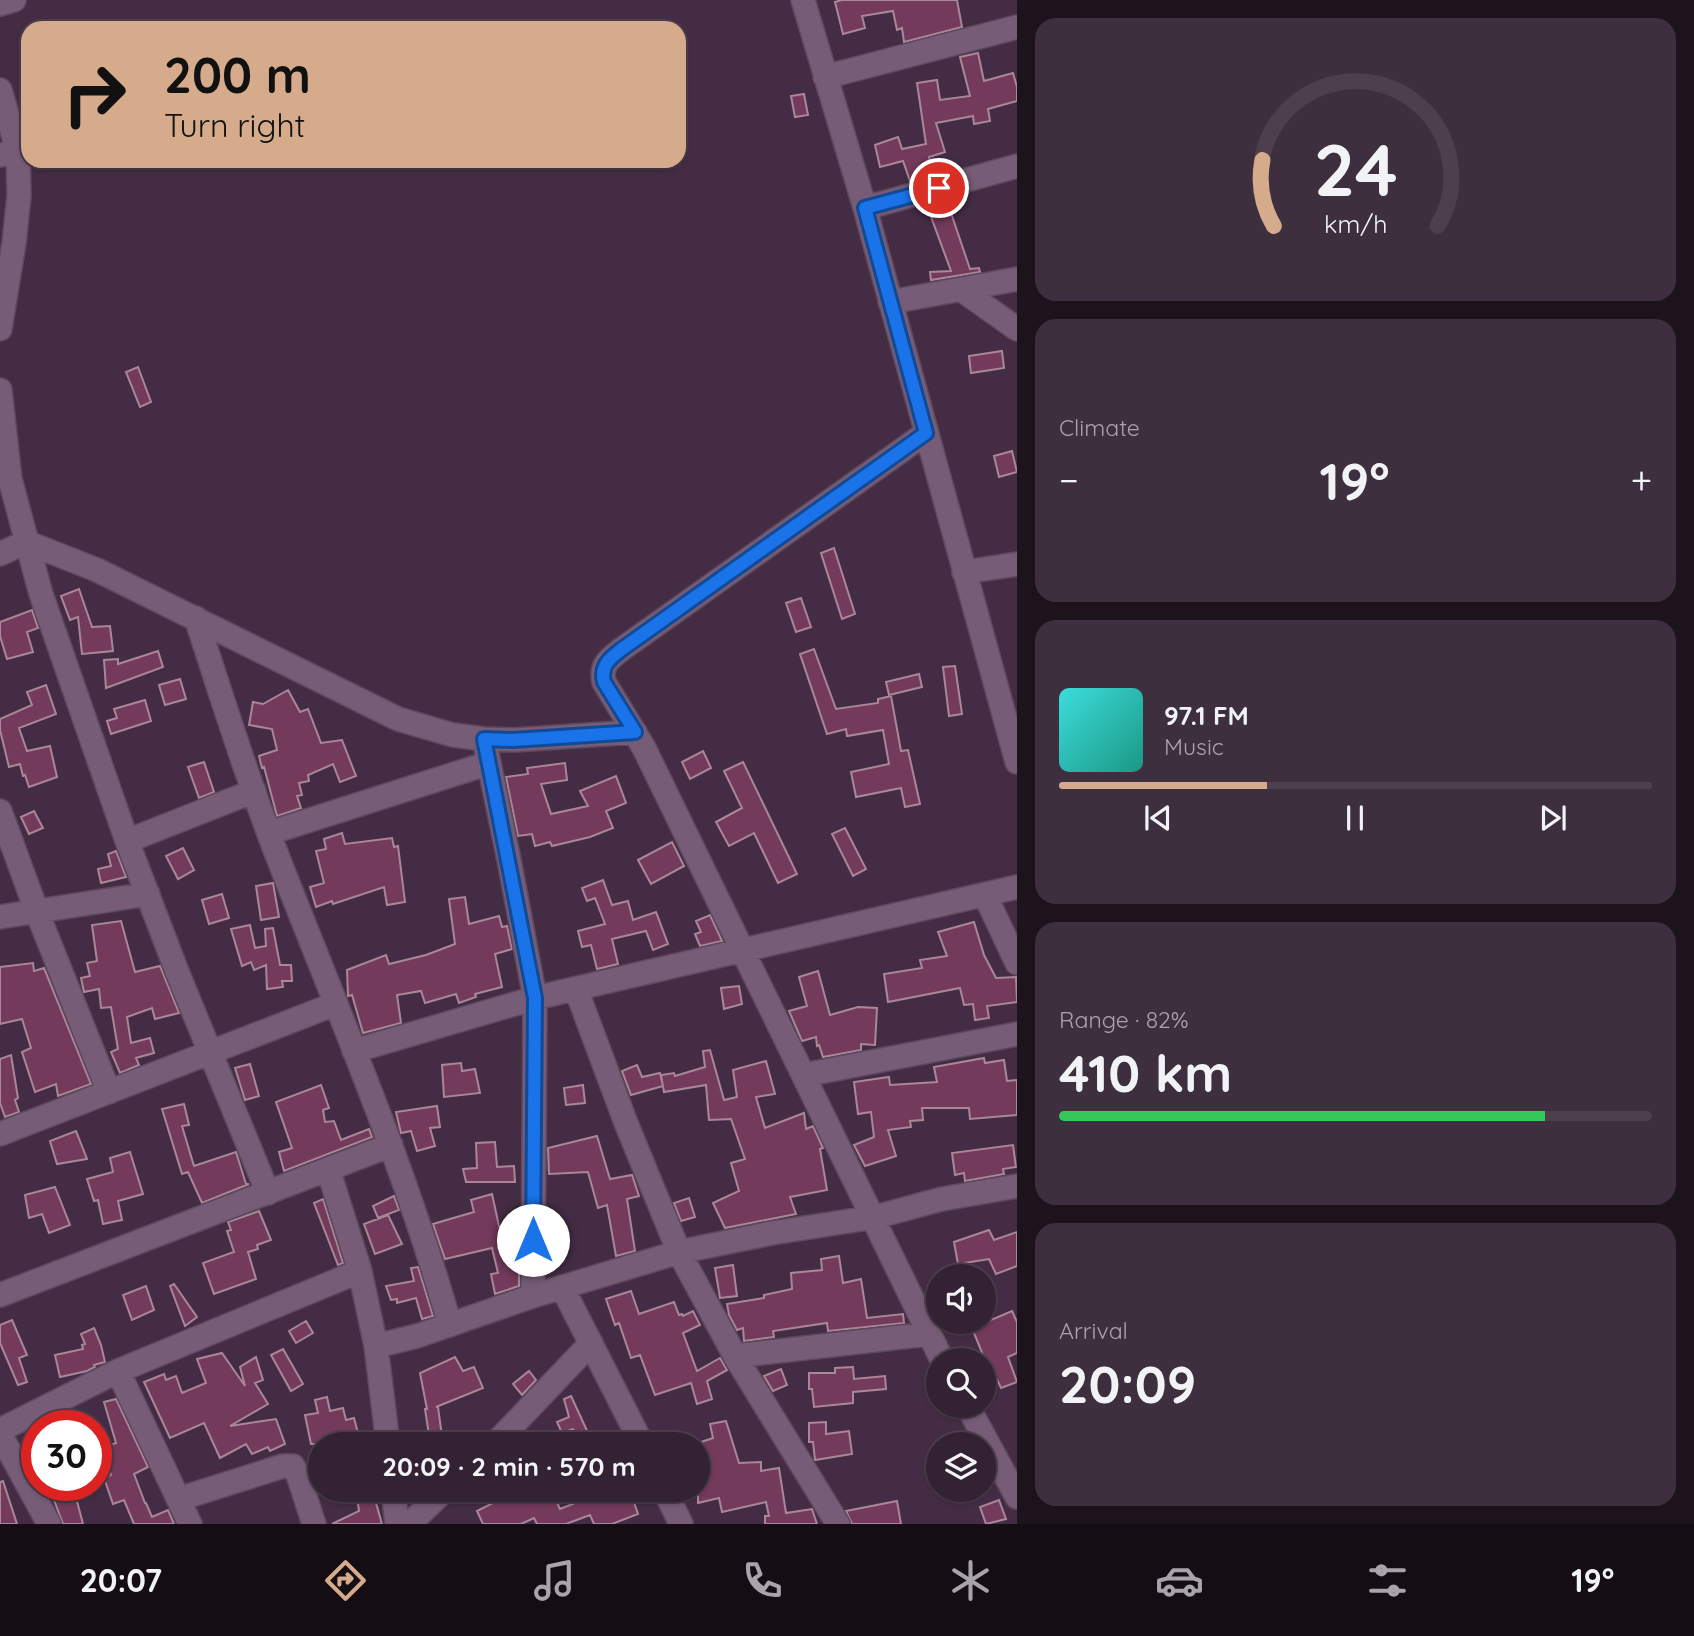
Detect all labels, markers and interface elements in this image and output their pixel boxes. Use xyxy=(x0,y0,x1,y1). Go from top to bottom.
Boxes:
text: 200 m xyxy=(164,44,311,105)
icon: right xyxy=(49,49,140,140)
text: Turn right xyxy=(164,105,305,145)
text: 24 xyxy=(1313,123,1398,214)
pin xyxy=(909,158,969,218)
icon: arrive xyxy=(920,169,958,207)
text: km/h xyxy=(1324,207,1387,238)
text: Climate xyxy=(1059,413,1140,442)
text: 19° xyxy=(1320,448,1390,513)
text: − xyxy=(1059,456,1079,504)
text: + xyxy=(1631,456,1652,504)
text: 97.1 FM xyxy=(1164,699,1249,732)
text: Music xyxy=(1164,732,1224,761)
icon: previous xyxy=(1139,799,1177,837)
icon: pause xyxy=(1336,799,1374,837)
icon: next xyxy=(1534,799,1572,837)
text: Range · 82% xyxy=(1059,1005,1189,1034)
text: 410 km xyxy=(1059,1040,1232,1105)
position arrow xyxy=(496,1203,570,1277)
map controls xyxy=(926,1264,996,1502)
button: sound xyxy=(926,1264,996,1334)
text: Arrival xyxy=(1059,1316,1128,1345)
button: search xyxy=(926,1348,996,1418)
text: 20:09 xyxy=(1059,1351,1196,1416)
speed limit sign: 30 xyxy=(21,1410,112,1501)
button: layers xyxy=(926,1432,996,1502)
text: 20:09 · 2 min · 570 m xyxy=(382,1450,636,1483)
icon: directions xyxy=(321,1556,370,1605)
icon: music xyxy=(530,1556,579,1605)
icon: phone xyxy=(738,1556,787,1605)
icon: climate xyxy=(946,1556,995,1605)
icon: car xyxy=(1155,1556,1204,1605)
icon: filters xyxy=(1363,1556,1412,1605)
text: 20:07 xyxy=(80,1560,162,1600)
text: 19° xyxy=(1571,1560,1614,1600)

